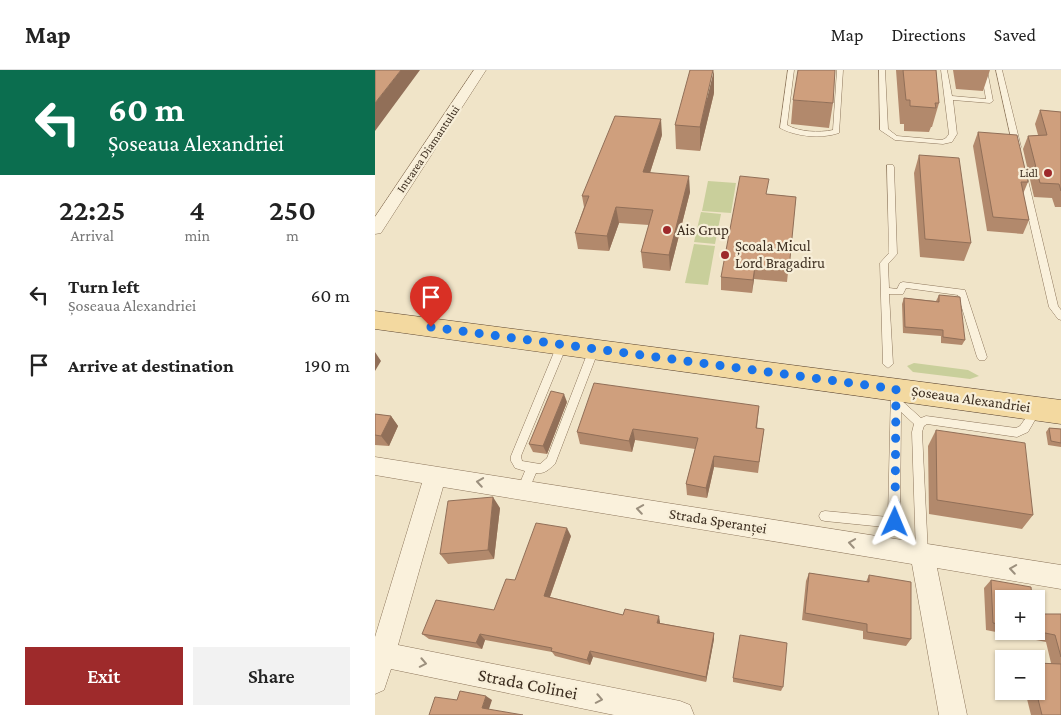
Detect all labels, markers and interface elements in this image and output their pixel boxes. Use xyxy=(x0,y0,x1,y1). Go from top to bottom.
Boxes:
text: Map xyxy=(25,21,71,48)
text: Map xyxy=(831,25,863,45)
text: Directions xyxy=(891,25,966,45)
text: Saved xyxy=(994,25,1036,45)
icon: left xyxy=(25,90,90,155)
text: 60 m xyxy=(108,90,185,129)
street label: Intrarea Diamantului xyxy=(394,103,462,195)
text: Șoseaua Alexandriei xyxy=(108,131,284,156)
place label: Lidl xyxy=(1019,166,1038,180)
marker: Lidl xyxy=(1042,167,1054,179)
text: 22:25 xyxy=(59,193,126,226)
text: 4 xyxy=(189,193,205,226)
text: 250 xyxy=(269,193,316,226)
place label: Ais Grup xyxy=(677,222,729,239)
marker: Ais Grup xyxy=(661,224,673,236)
text: Arrival xyxy=(70,227,114,244)
text: min xyxy=(184,227,210,244)
text: m xyxy=(286,227,299,244)
place label: Școala Micul Lord Bragadiru xyxy=(735,238,825,272)
marker: Școala Micul Lord Bragadiru xyxy=(719,249,731,261)
text: Turn left xyxy=(68,276,140,297)
pin xyxy=(410,276,452,327)
icon: left xyxy=(25,281,53,309)
icon: arrive xyxy=(417,283,445,311)
text: 60 m xyxy=(311,285,350,306)
text: Șoseaua Alexandriei xyxy=(68,297,196,314)
icon: arrive xyxy=(25,351,53,379)
text: Arrive at destination xyxy=(68,355,234,376)
text: 190 m xyxy=(304,355,350,376)
street label: Șoseaua Alexandriei xyxy=(910,383,1032,417)
one-way arrow xyxy=(476,478,484,488)
position arrow xyxy=(868,495,920,547)
one-way arrow xyxy=(636,504,645,514)
street label: Strada Speranței xyxy=(668,505,768,539)
one-way arrow xyxy=(848,538,856,549)
one-way arrow xyxy=(1009,565,1017,575)
map controls xyxy=(995,590,1045,700)
button: + xyxy=(995,590,1045,640)
button: Exit xyxy=(25,647,183,705)
button: Share xyxy=(193,647,350,705)
button: − xyxy=(995,650,1045,700)
one-way arrow xyxy=(418,657,427,668)
street label: Strada Colinei xyxy=(476,665,580,704)
one-way arrow xyxy=(595,693,604,703)

